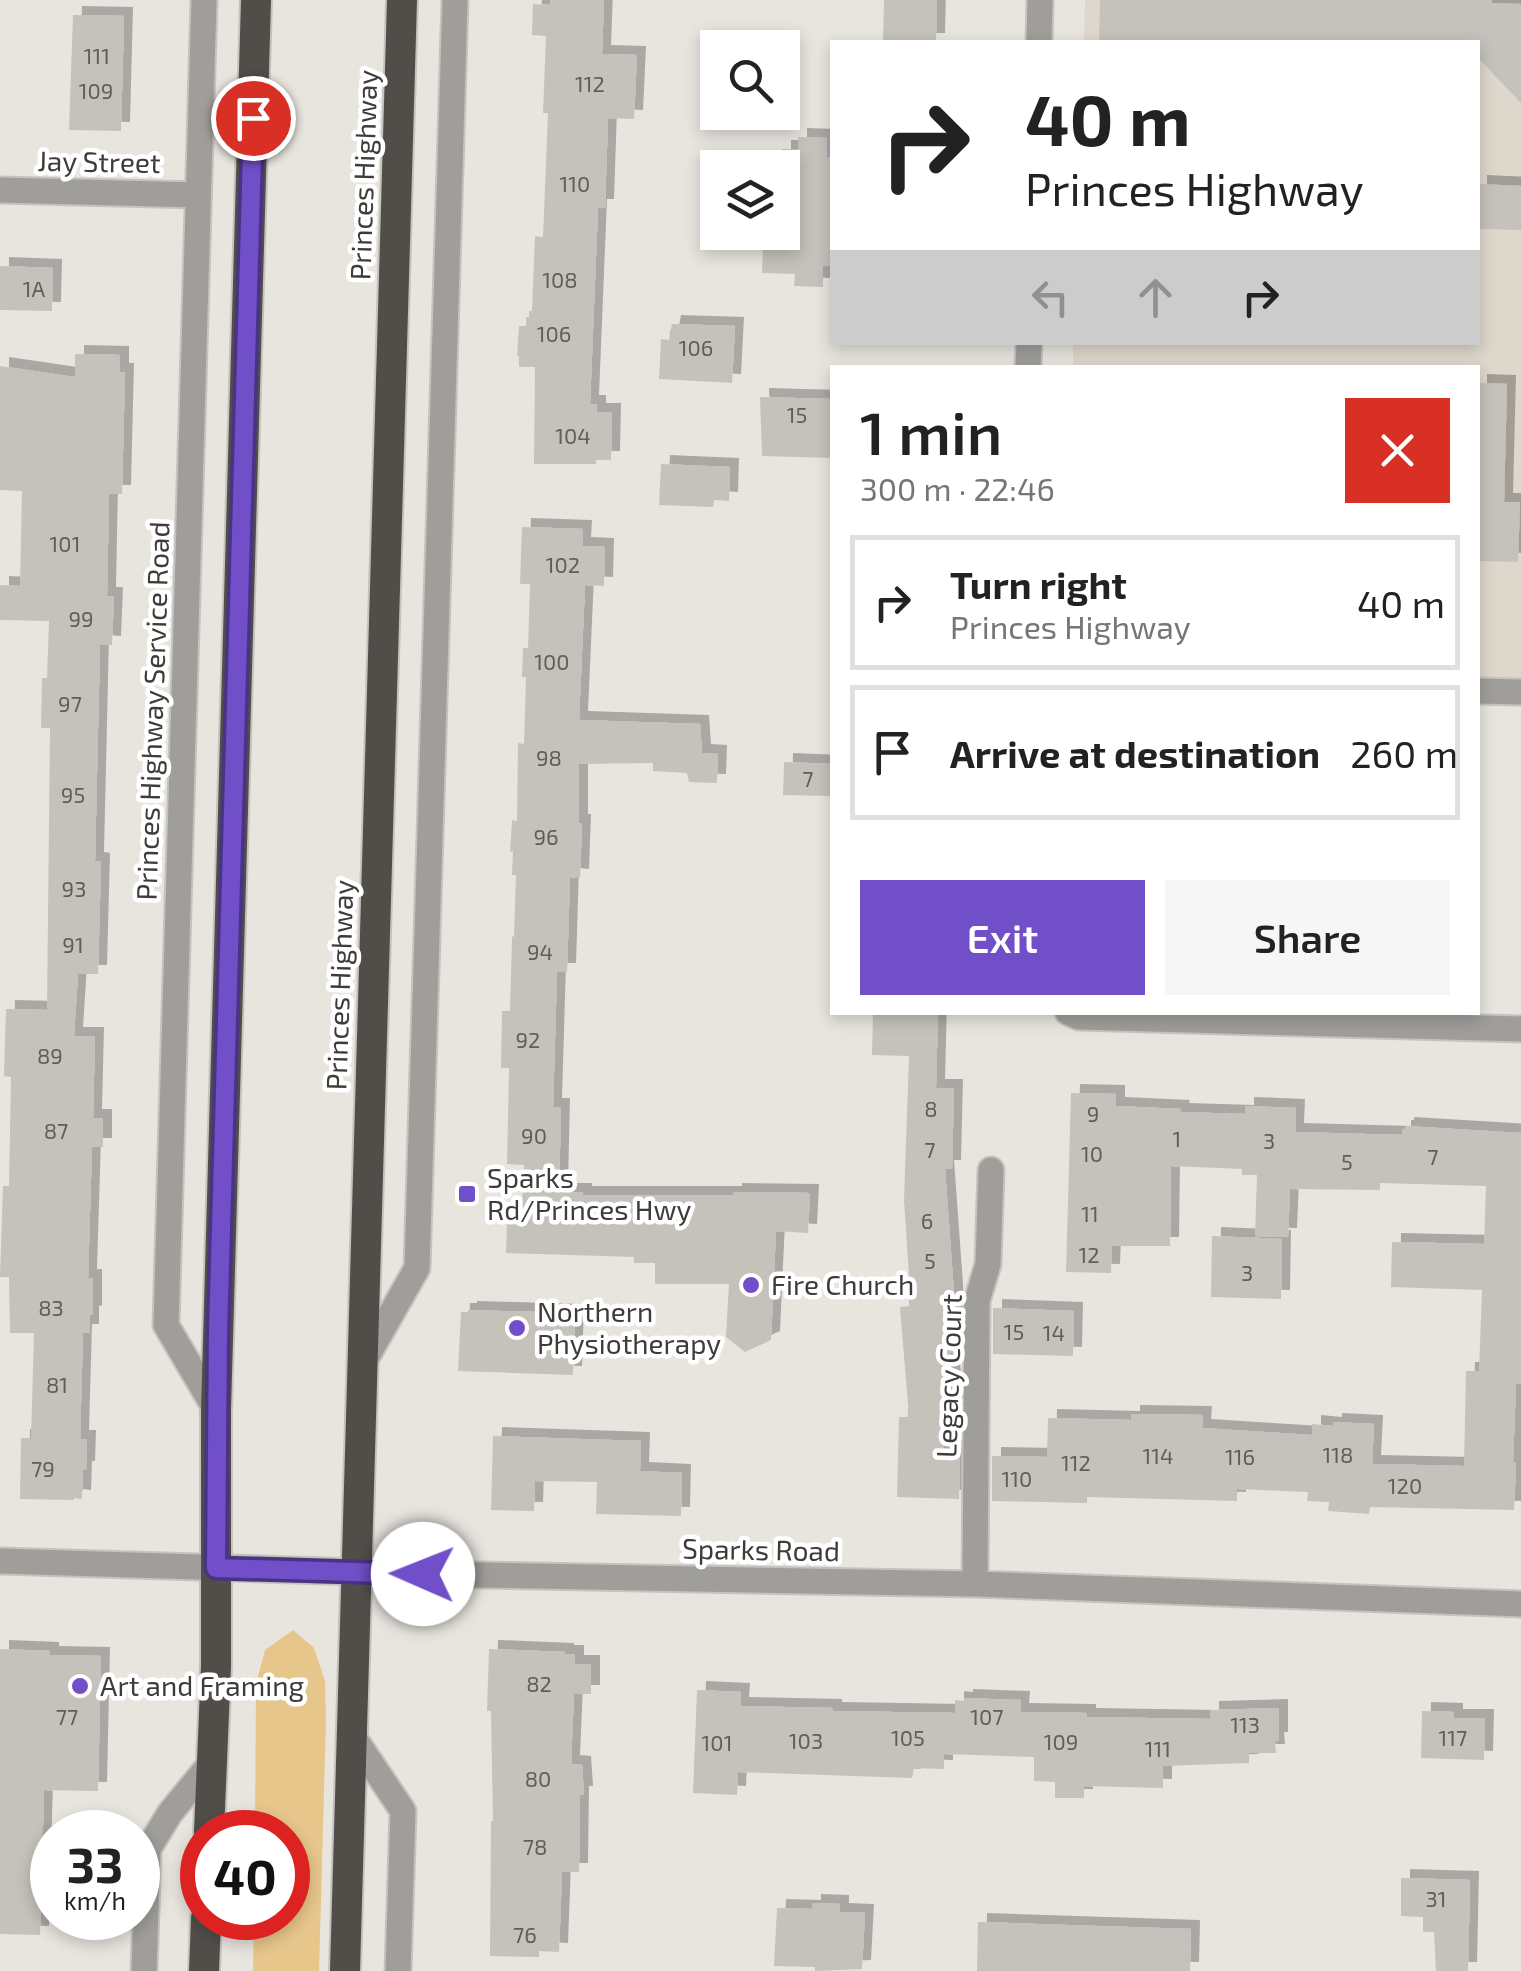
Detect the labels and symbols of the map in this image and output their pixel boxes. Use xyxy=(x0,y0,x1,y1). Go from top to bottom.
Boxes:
house number: 111 xyxy=(84,42,110,68)
street label: Princes Highway xyxy=(342,69,384,281)
house number: 112 xyxy=(575,70,605,96)
pin xyxy=(211,76,296,161)
house number: 109 xyxy=(79,77,113,103)
street label: Jay Street xyxy=(37,143,161,179)
house number: 110 xyxy=(560,170,590,196)
house number: 108 xyxy=(542,266,578,292)
house number: 1A xyxy=(23,275,46,301)
house number: 106 xyxy=(537,320,571,346)
house number: 106 xyxy=(679,334,713,360)
house number: 15 xyxy=(787,401,807,427)
house number: 104 xyxy=(555,422,591,448)
street label: Princes Highway Service Road xyxy=(128,521,176,901)
house number: 101 xyxy=(50,530,80,556)
house number: 102 xyxy=(546,551,580,577)
house number: 99 xyxy=(68,605,94,631)
house number: 100 xyxy=(534,648,570,674)
house number: 97 xyxy=(58,690,82,716)
house number: 98 xyxy=(536,744,562,770)
house number: 7 xyxy=(802,765,814,791)
house number: 95 xyxy=(61,781,85,807)
house number: 96 xyxy=(533,823,559,849)
house number: 93 xyxy=(62,875,86,901)
street label: Princes Highway xyxy=(318,879,360,1091)
house number: 91 xyxy=(62,931,84,957)
house number: 94 xyxy=(527,938,553,964)
house number: 92 xyxy=(516,1026,540,1052)
house number: 89 xyxy=(37,1042,63,1068)
house number: 8 xyxy=(924,1095,938,1121)
house number: 9 xyxy=(1087,1100,1099,1126)
house number: 87 xyxy=(44,1117,68,1143)
house number: 90 xyxy=(521,1122,547,1148)
house number: 1 xyxy=(1173,1125,1181,1151)
house number: 3 xyxy=(1263,1127,1275,1153)
house number: 7 xyxy=(924,1136,936,1162)
house number: 10 xyxy=(1081,1140,1103,1166)
house number: 7 xyxy=(1427,1143,1439,1169)
house number: 5 xyxy=(1341,1148,1353,1174)
place label: Sparks Rd/Princes Hwy xyxy=(487,1160,692,1226)
marker: Sparks Rd/Princes Hwy xyxy=(456,1183,478,1205)
house number: 11 xyxy=(1081,1200,1099,1226)
house number: 6 xyxy=(921,1207,933,1233)
house number: 12 xyxy=(1078,1241,1100,1267)
house number: 5 xyxy=(924,1247,936,1273)
house number: 3 xyxy=(1241,1259,1253,1285)
place label: Fire Church xyxy=(771,1267,914,1301)
marker: Fire Church xyxy=(740,1274,762,1296)
street label: Legacy Court xyxy=(928,1293,968,1459)
house number: 83 xyxy=(38,1294,64,1320)
place label: Northern Physiotherapy xyxy=(537,1294,721,1360)
marker: Northern Physiotherapy xyxy=(506,1317,528,1339)
house number: 15 xyxy=(1004,1318,1024,1344)
house number: 14 xyxy=(1043,1319,1065,1345)
house number: 81 xyxy=(46,1371,68,1397)
house number: 118 xyxy=(1323,1441,1353,1467)
house number: 114 xyxy=(1142,1442,1174,1468)
house number: 116 xyxy=(1225,1443,1255,1469)
house number: 112 xyxy=(1061,1449,1091,1475)
house number: 79 xyxy=(31,1455,55,1481)
house number: 110 xyxy=(1002,1465,1032,1491)
house number: 120 xyxy=(1388,1472,1422,1498)
position arrow xyxy=(371,1522,475,1626)
street label: Sparks Road xyxy=(682,1531,840,1567)
place label: Art and Framing xyxy=(100,1668,304,1702)
house number: 82 xyxy=(526,1670,552,1696)
marker: Art and Framing xyxy=(69,1675,91,1697)
house number: 77 xyxy=(56,1703,78,1729)
house number: 107 xyxy=(970,1703,1004,1729)
house number: 113 xyxy=(1230,1711,1260,1737)
house number: 105 xyxy=(891,1724,925,1750)
house number: 117 xyxy=(1439,1724,1467,1750)
house number: 103 xyxy=(789,1727,823,1753)
house number: 109 xyxy=(1044,1728,1078,1754)
house number: 101 xyxy=(702,1729,732,1755)
house number: 111 xyxy=(1145,1735,1171,1761)
house number: 80 xyxy=(525,1765,551,1791)
speed limit sign: 40 xyxy=(180,1810,310,1940)
house number: 78 xyxy=(523,1833,547,1859)
house number: 31 xyxy=(1426,1885,1447,1911)
house number: 76 xyxy=(513,1921,537,1947)

